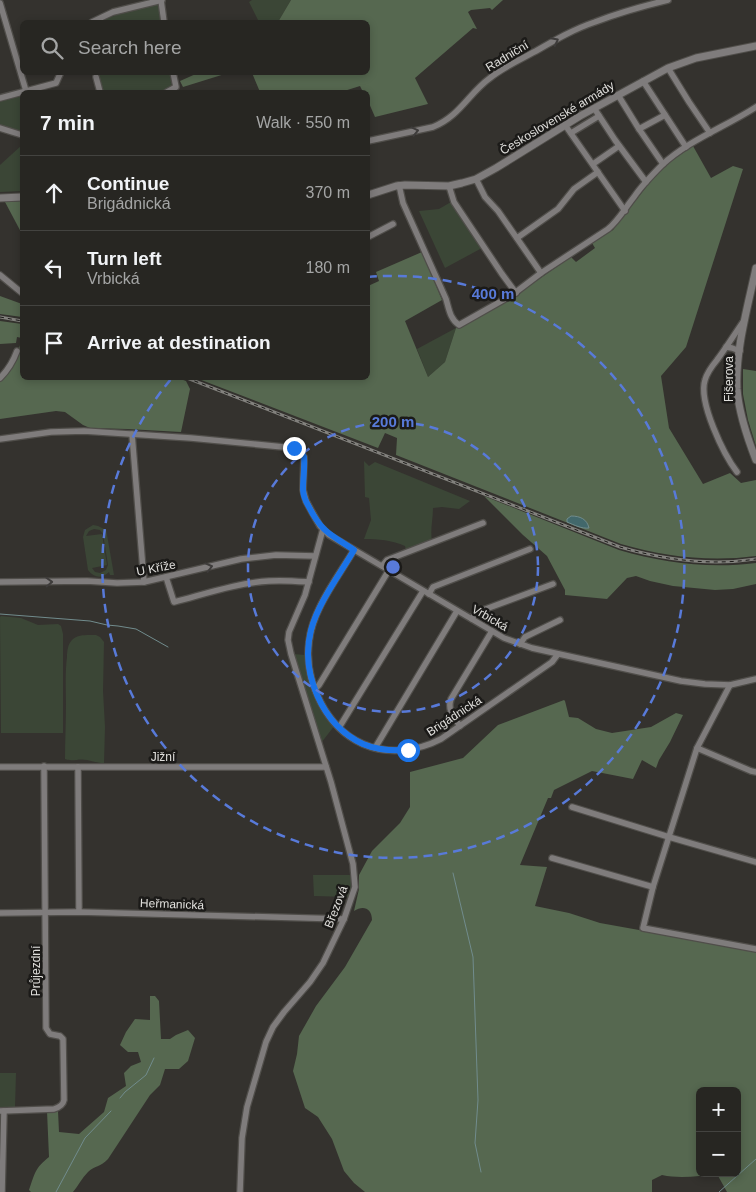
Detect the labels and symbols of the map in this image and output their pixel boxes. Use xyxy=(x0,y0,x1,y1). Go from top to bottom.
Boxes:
street label: Radniční xyxy=(483,37,531,74)
one-way arrow xyxy=(549,37,558,47)
street label: Československé armády xyxy=(497,77,617,158)
one-way arrow xyxy=(411,126,420,137)
text: 400 m xyxy=(472,285,514,302)
street label: Fišerova xyxy=(722,356,736,402)
text: 200 m xyxy=(372,413,414,430)
route end xyxy=(283,437,306,460)
street label: U Kříže xyxy=(135,557,177,579)
centre of rings xyxy=(384,558,402,576)
one-way arrow xyxy=(204,562,213,573)
one-way arrow xyxy=(45,577,53,587)
street label: Vrbická xyxy=(469,602,511,634)
street label: Brigádnická xyxy=(424,693,484,739)
route start xyxy=(397,739,420,762)
street label: Jižní xyxy=(151,750,176,764)
street label: Březová xyxy=(322,884,351,930)
street label: Heřmanická xyxy=(140,896,205,912)
street label: Průjezdní xyxy=(29,945,43,996)

